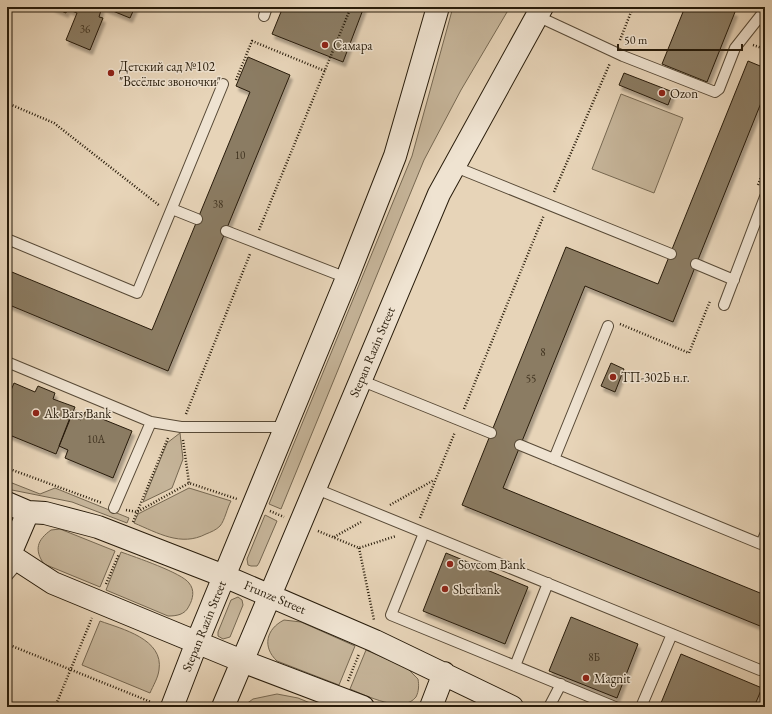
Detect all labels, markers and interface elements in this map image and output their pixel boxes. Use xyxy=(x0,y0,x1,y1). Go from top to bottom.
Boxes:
house number: 36 xyxy=(80,22,91,36)
scale bar xyxy=(618,26,742,52)
text: 50 m xyxy=(624,32,648,48)
place label: Самара xyxy=(333,37,373,54)
marker: Самара xyxy=(320,40,330,50)
place label: Детский сад №102 "Весёлые звоночки" xyxy=(119,58,221,90)
marker: Детский сад №102 "Весёлые звоночки" xyxy=(106,68,116,78)
place label: Ozon xyxy=(670,85,698,102)
marker: Ozon xyxy=(657,88,667,98)
house number: 10 xyxy=(235,148,245,162)
house number: 38 xyxy=(213,197,223,211)
street label: Stepan Razin Street xyxy=(345,304,399,400)
house number: 8 xyxy=(540,345,546,359)
place label: ТП-302Б н.г. xyxy=(621,369,690,386)
house number: 55 xyxy=(526,371,536,385)
marker: ТП-302Б н.г. xyxy=(608,372,618,382)
place label: Ak Bars Bank xyxy=(43,405,112,422)
marker: Ak Bars Bank xyxy=(31,408,41,418)
house number: 10А xyxy=(87,432,105,446)
place label: Sovcom Bank xyxy=(458,556,527,573)
marker: Sovcom Bank xyxy=(445,559,455,569)
street label: Frunze Street xyxy=(241,576,309,618)
street label: Stepan Razin Street xyxy=(178,578,230,674)
place label: Sberbank xyxy=(453,581,501,598)
marker: Sberbank xyxy=(440,584,450,594)
house number: 8Б xyxy=(588,650,600,664)
place label: Magnit xyxy=(594,670,630,687)
marker: Magnit xyxy=(581,673,591,683)

